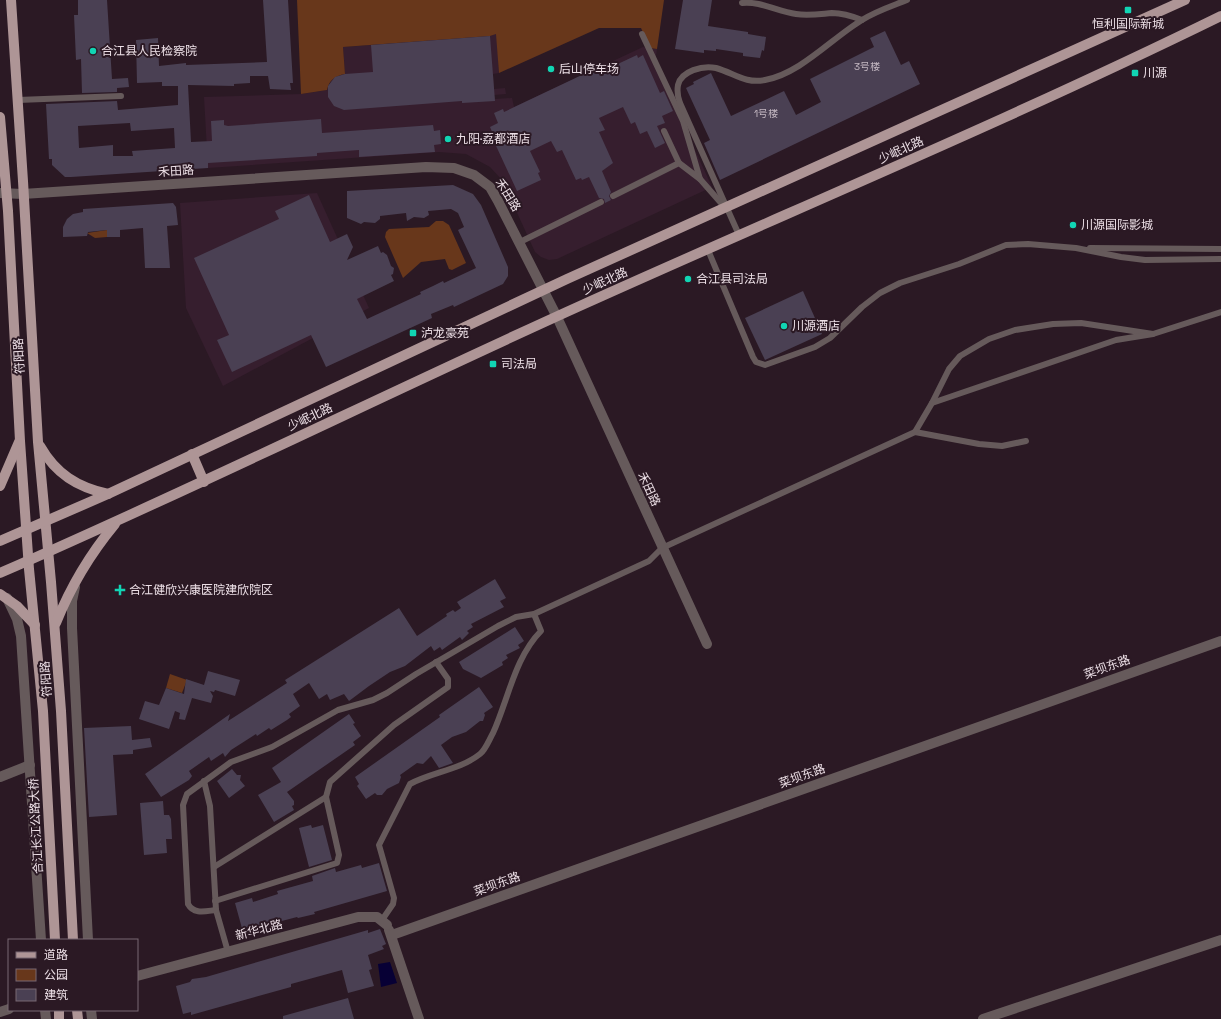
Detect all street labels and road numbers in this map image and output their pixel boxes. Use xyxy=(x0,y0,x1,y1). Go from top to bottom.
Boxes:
street label: 少岷北路 xyxy=(876,133,926,167)
street label: 禾田路 xyxy=(157,162,195,180)
street label: 禾田路 xyxy=(492,175,524,215)
street label: 少岷北路 xyxy=(580,264,630,298)
street label: 符阳路 xyxy=(10,338,28,374)
street label: 少岷北路 xyxy=(285,400,335,434)
street label: 禾田路 xyxy=(634,469,664,509)
street label: 菜坝东路 xyxy=(1082,651,1132,683)
street label: 符阳路 xyxy=(37,660,55,698)
street label: 菜坝东路 xyxy=(777,760,827,792)
street label: 合江长江公路大桥 xyxy=(25,778,47,874)
street label: 菜坝东路 xyxy=(472,868,522,900)
street label: 新华北路 xyxy=(234,916,284,944)

